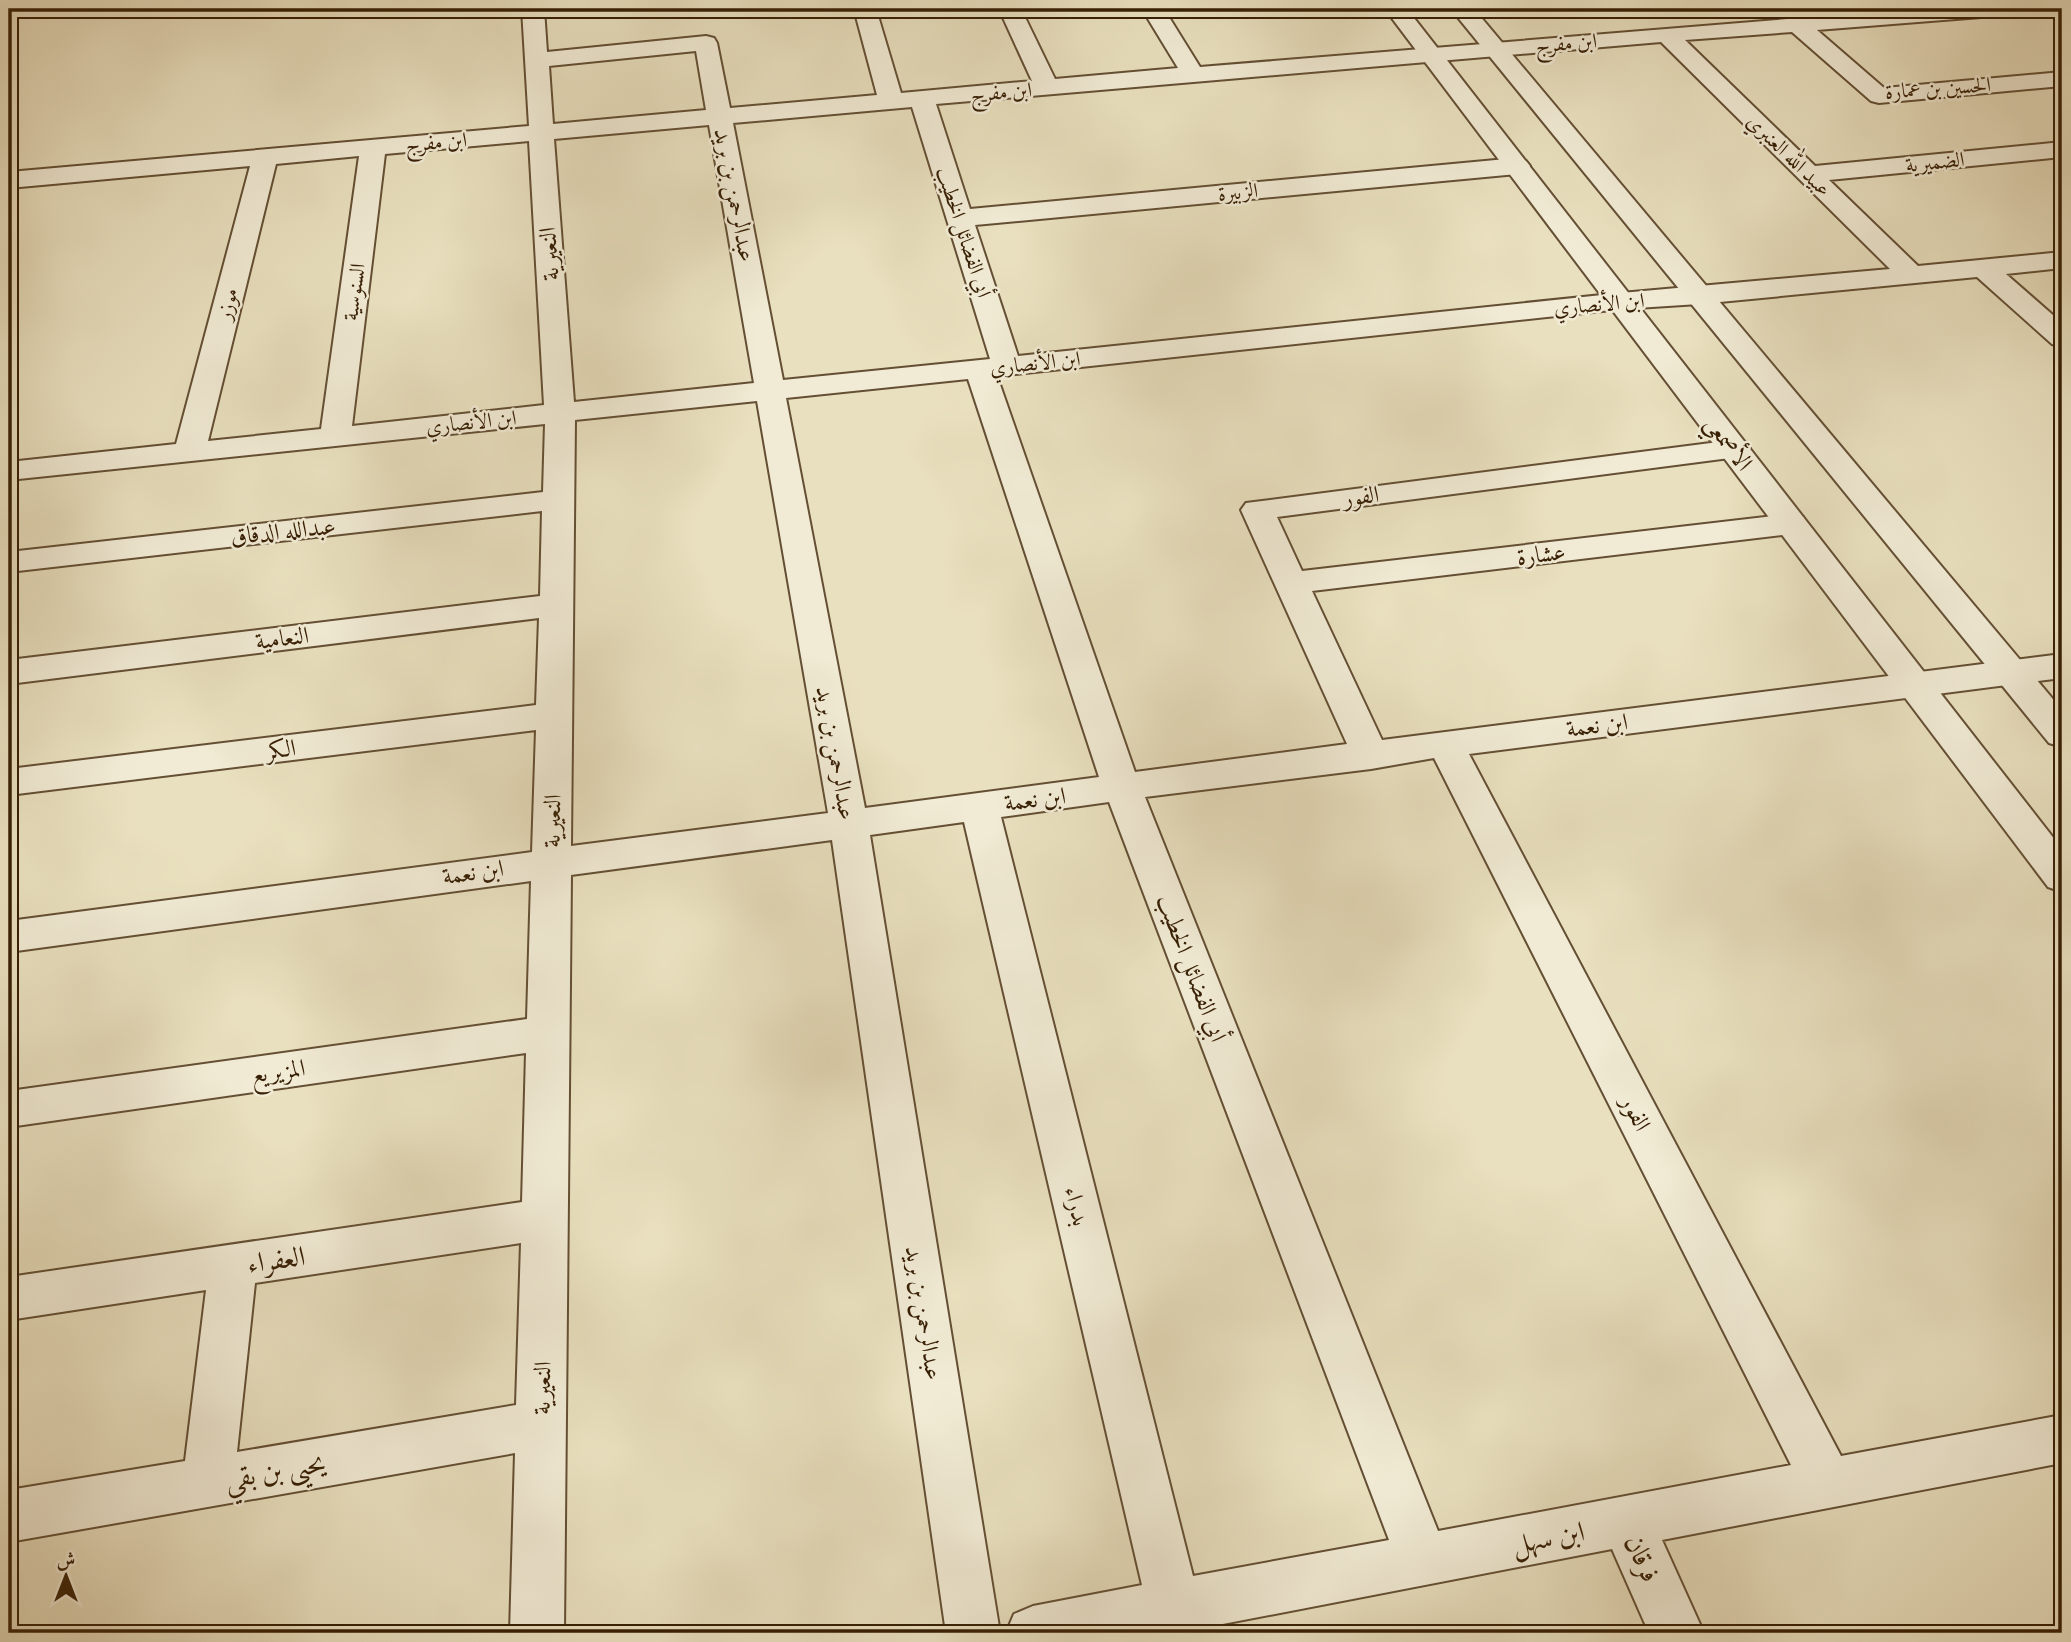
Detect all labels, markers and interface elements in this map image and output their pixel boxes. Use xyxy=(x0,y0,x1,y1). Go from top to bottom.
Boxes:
street label: ابن مفرج xyxy=(1534,27,1598,65)
street label: الحسين بن عمارة xyxy=(1884,71,1992,109)
street label: ابن مفرج xyxy=(969,76,1033,114)
street label: عبيد الله العنبري xyxy=(1738,105,1840,205)
street label: ابن مفرج xyxy=(404,126,468,164)
street label: عبدالرحمن بن بريد xyxy=(703,126,763,265)
street label: الضميرية xyxy=(1904,146,1966,182)
street label: أبي الفضائل الخطيب xyxy=(927,163,999,302)
street label: الزبيرة xyxy=(1217,177,1260,211)
street label: النعيرية xyxy=(532,226,570,282)
street label: السنوسية xyxy=(337,262,375,323)
street label: موزر xyxy=(210,285,247,326)
street label: ابن الأنصاري xyxy=(1552,285,1646,325)
street label: ابن الأنصاري xyxy=(988,343,1082,385)
street label: ابن الأنصاري xyxy=(424,402,518,444)
street label: الأصمعي xyxy=(1693,409,1760,481)
street label: الفور xyxy=(1339,479,1381,517)
street label: عبدالله الدقاق xyxy=(229,511,338,555)
street label: عشارة xyxy=(1515,536,1568,576)
street label: النعامية xyxy=(253,620,311,660)
street label: عبدالرحمن بن بريد xyxy=(806,684,863,823)
street label: ابن نعمة xyxy=(1564,706,1630,748)
street label: الكر xyxy=(261,732,298,770)
street label: ابن نعمة xyxy=(1002,780,1068,822)
street label: النعيرية xyxy=(537,794,571,848)
street label: ابن نعمة xyxy=(440,853,506,895)
street label: أبي الفضائل الخطيب xyxy=(1146,889,1236,1048)
street label: المزيريع xyxy=(249,1052,308,1097)
street label: الفور xyxy=(1610,1088,1658,1138)
street label: بدراء xyxy=(1054,1183,1096,1230)
street label: العفراء xyxy=(245,1238,308,1286)
street label: عبدالرحمن بن بريد xyxy=(895,1244,949,1383)
street label: النعيرية xyxy=(527,1361,561,1415)
street label: يحيى بن بقي xyxy=(222,1444,331,1506)
street label: ابن سهل xyxy=(1509,1513,1588,1567)
street label: فرقان xyxy=(1612,1529,1669,1590)
north arrow xyxy=(32,1540,102,1610)
text: ش xyxy=(57,1548,75,1575)

